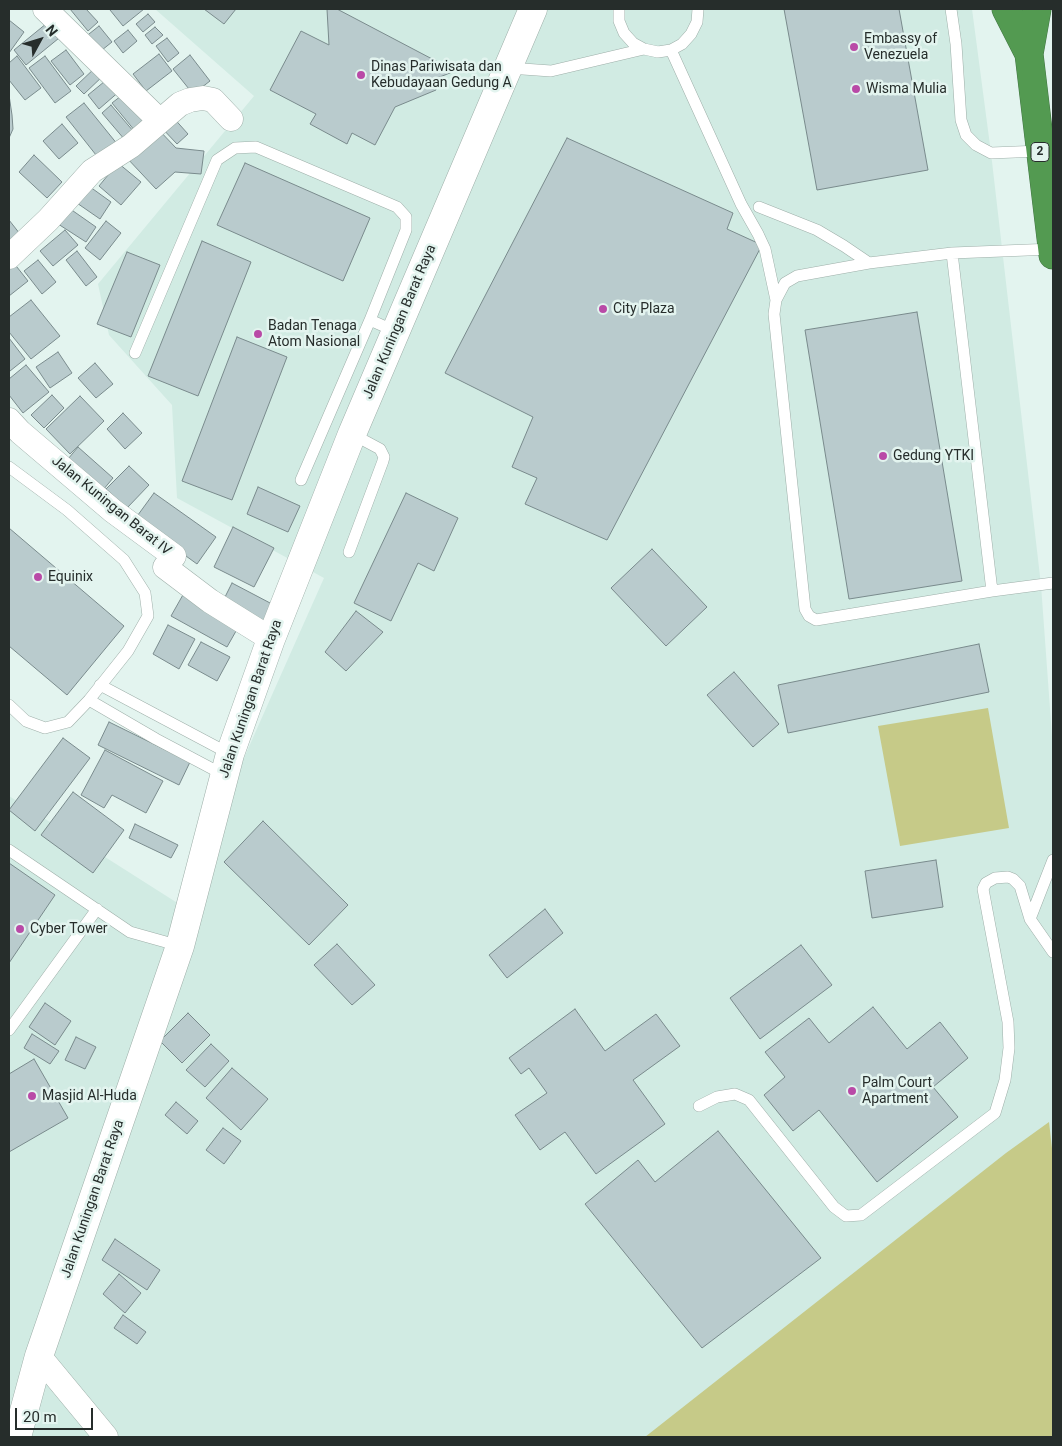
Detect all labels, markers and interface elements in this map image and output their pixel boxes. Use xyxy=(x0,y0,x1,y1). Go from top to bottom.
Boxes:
north arrow xyxy=(15,15,65,65)
text: N xyxy=(42,22,61,39)
place label: Embassy of Venezuela xyxy=(864,31,937,64)
marker: Embassy of Venezuela xyxy=(848,41,860,53)
place label: Dinas Pariwisata dan Kebudayaan Gedung A xyxy=(371,59,512,92)
marker: Dinas Pariwisata dan Kebudayaan Gedung A xyxy=(355,69,367,81)
place label: Wisma Mulia xyxy=(866,81,947,97)
marker: Wisma Mulia xyxy=(850,83,862,95)
road number: 2 xyxy=(1031,142,1049,162)
street label: Jalan Kuningan Barat Raya xyxy=(360,242,440,402)
place label: City Plaza xyxy=(613,301,675,317)
marker: City Plaza xyxy=(597,303,609,315)
place label: Badan Tenaga Atom Nasional xyxy=(268,318,360,351)
marker: Badan Tenaga Atom Nasional xyxy=(252,328,264,340)
place label: Gedung YTKI xyxy=(893,448,974,464)
marker: Gedung YTKI xyxy=(877,450,889,462)
street label: Jalan Kuningan Barat IV xyxy=(48,453,174,559)
place label: Equinix xyxy=(48,569,93,585)
marker: Equinix xyxy=(32,571,44,583)
street label: Jalan Kuningan Barat Raya xyxy=(216,618,286,780)
place label: Cyber Tower xyxy=(30,921,108,937)
marker: Cyber Tower xyxy=(14,923,26,935)
place label: Palm Court Apartment xyxy=(862,1075,932,1108)
marker: Palm Court Apartment xyxy=(846,1085,858,1097)
place label: Masjid Al-Huda xyxy=(42,1088,137,1104)
marker: Masjid Al-Huda xyxy=(26,1090,38,1102)
street label: Jalan Kuningan Barat Raya xyxy=(58,1118,128,1280)
scale bar xyxy=(18,1398,95,1430)
text: 20 m xyxy=(23,1408,57,1426)

